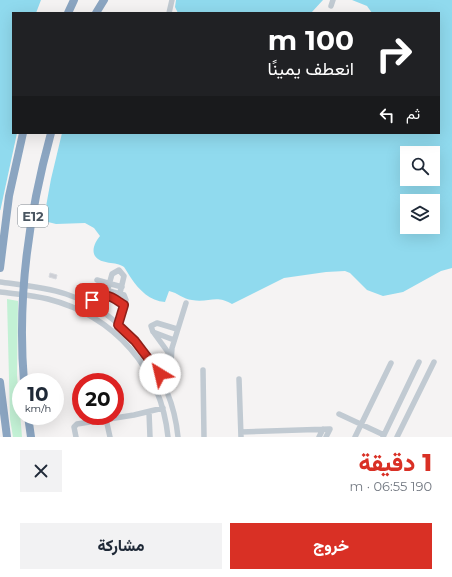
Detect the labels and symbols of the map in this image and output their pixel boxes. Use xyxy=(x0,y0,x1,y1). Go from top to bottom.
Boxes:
road number: E12 xyxy=(18,205,48,227)
pin xyxy=(75,283,109,317)
position arrow xyxy=(139,353,181,395)
speed limit sign: 20 xyxy=(72,373,124,425)

